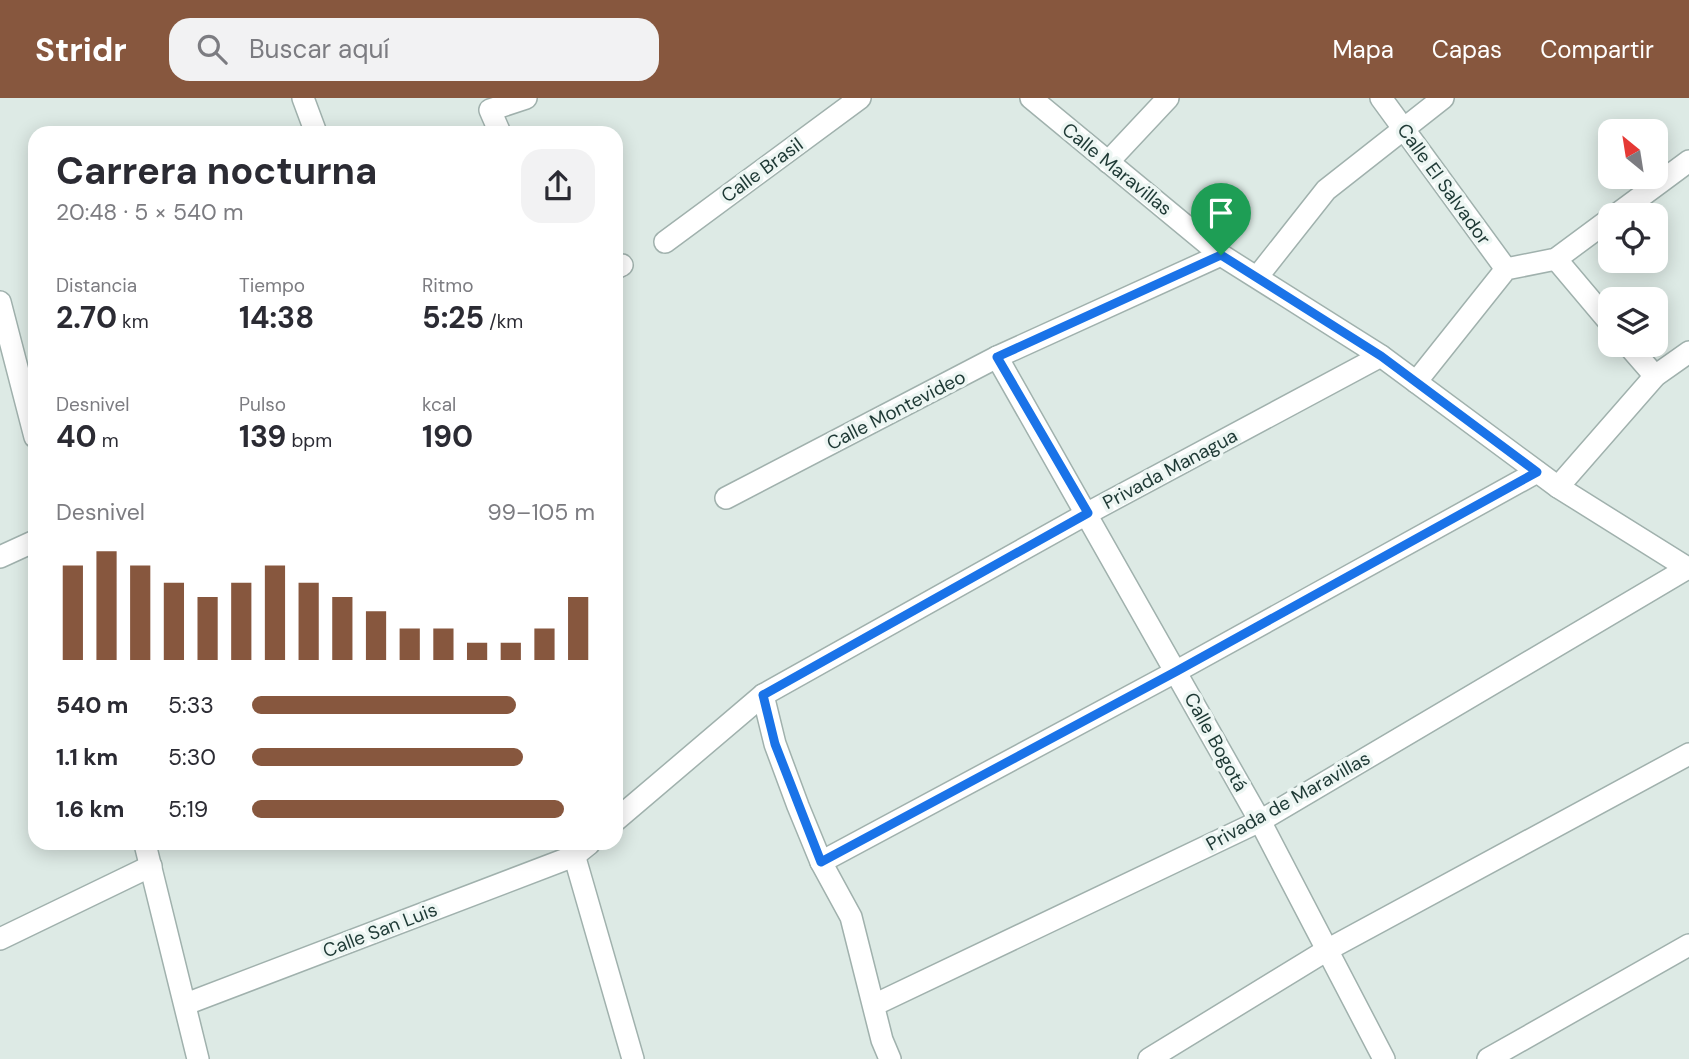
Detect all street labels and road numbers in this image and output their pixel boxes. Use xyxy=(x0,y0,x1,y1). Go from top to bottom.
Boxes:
street label: Calle Maravillas xyxy=(1057,117,1177,221)
street label: Calle El Salvador xyxy=(1392,118,1496,250)
street label: Calle Brasil xyxy=(716,132,808,208)
street label: Calle Montevideo xyxy=(822,364,970,456)
street label: Privada Managua xyxy=(1098,423,1242,515)
street label: Calle Bogotá xyxy=(1179,688,1253,796)
street label: Privada de Maravillas xyxy=(1202,746,1374,856)
street label: Calle San Luis xyxy=(319,897,441,963)

